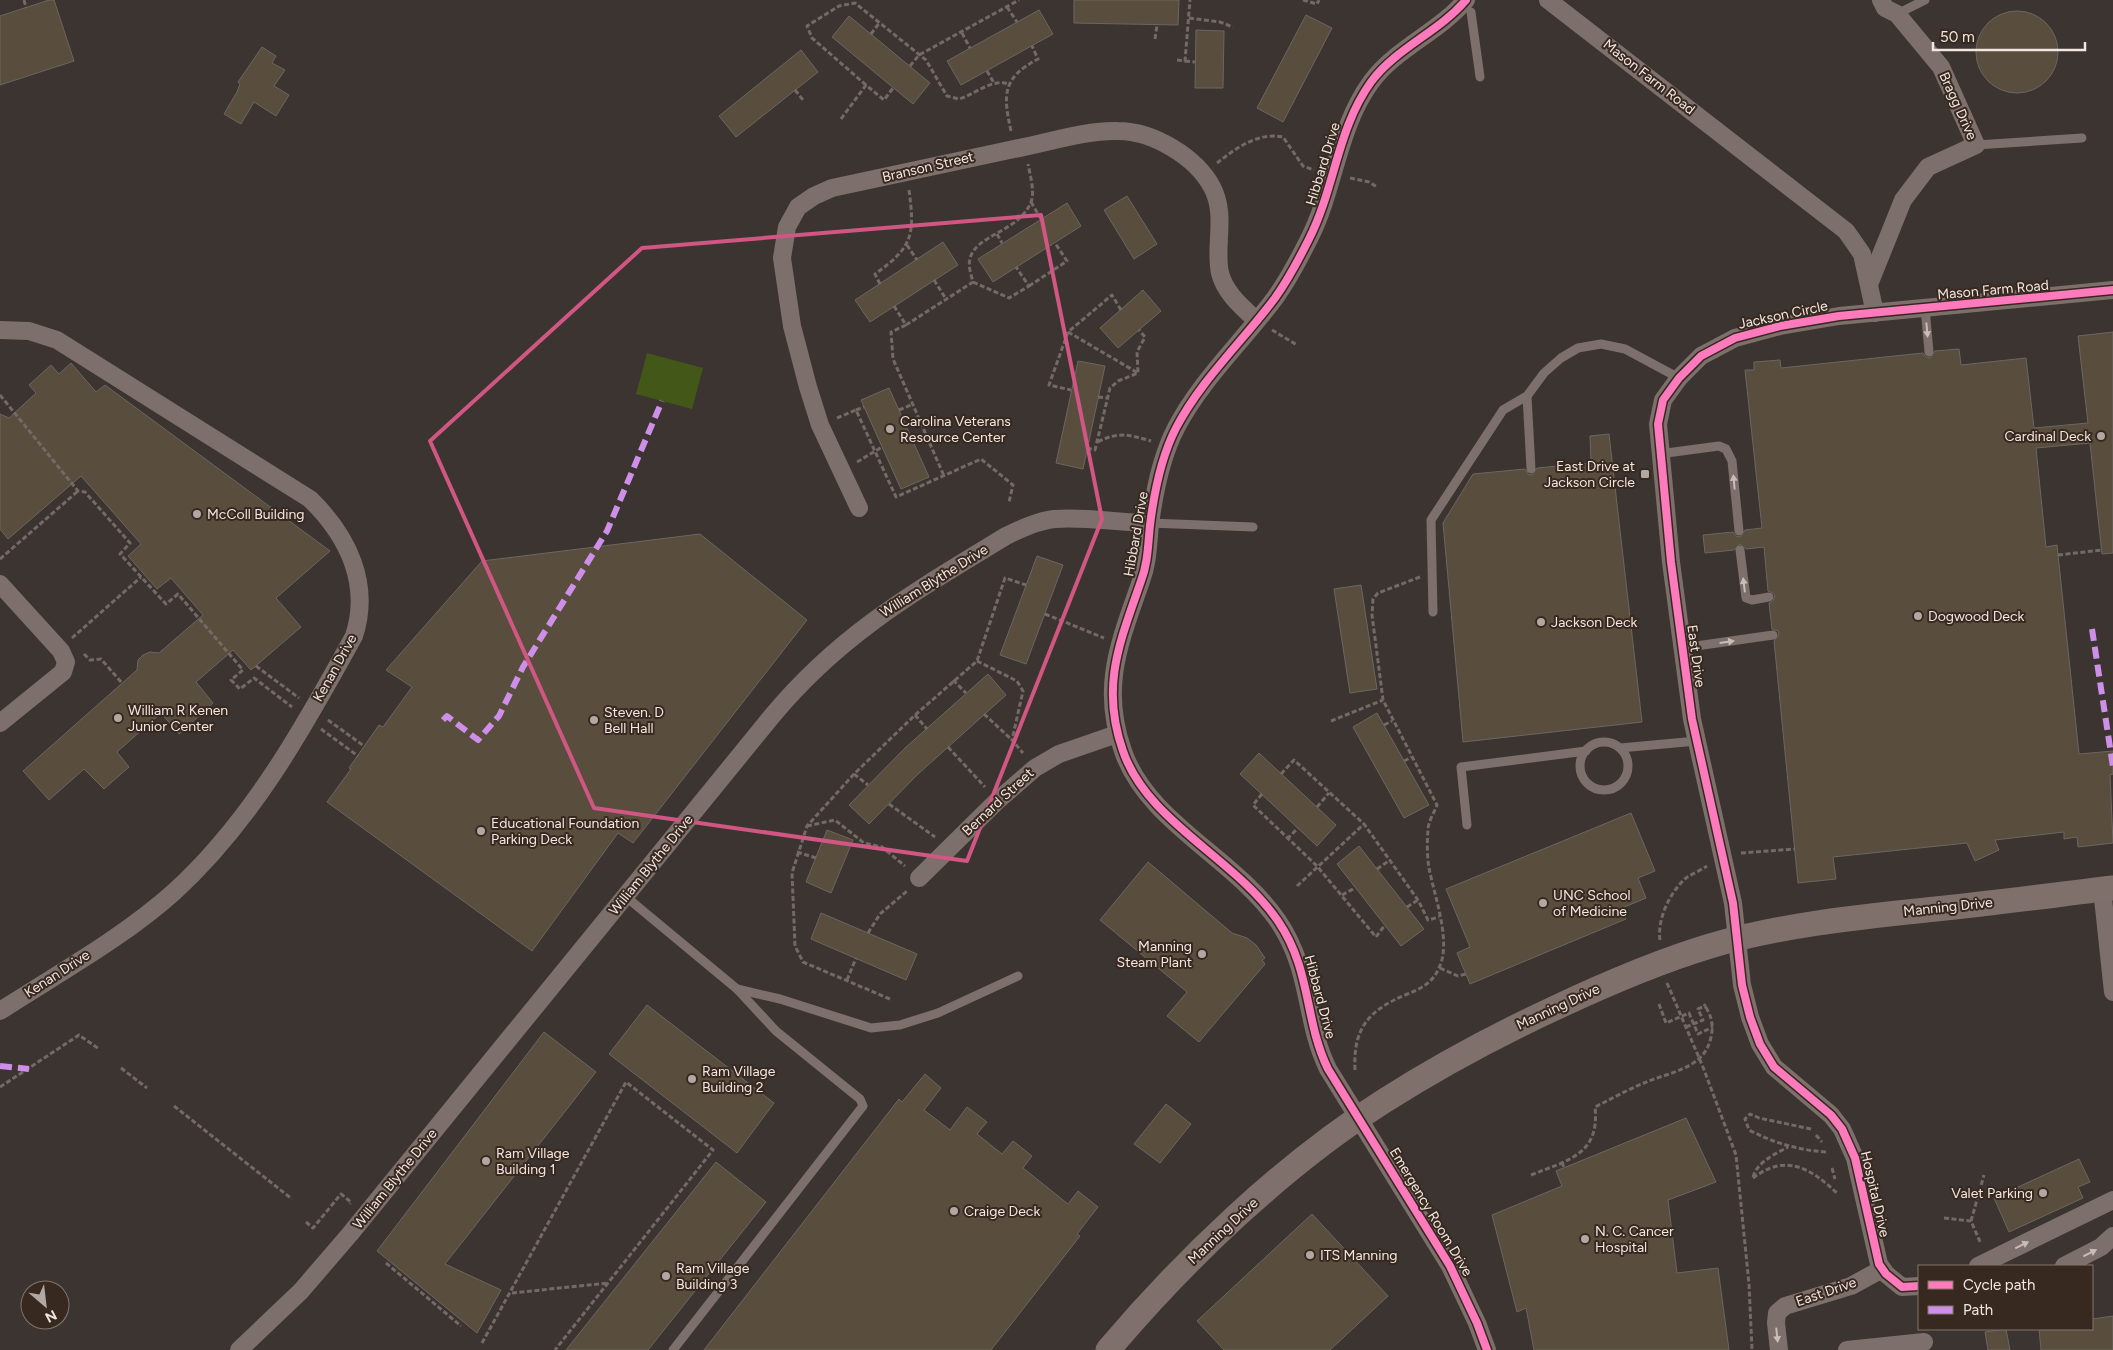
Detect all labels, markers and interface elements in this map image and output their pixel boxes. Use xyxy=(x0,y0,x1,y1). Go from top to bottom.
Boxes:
scale bar xyxy=(1933,20,2086,52)
text: 50 m xyxy=(1940,28,1975,46)
street label: Mason Farm Road xyxy=(1600,36,1698,118)
street label: Bragg Drive xyxy=(1935,69,1981,143)
street label: Hibbard Drive xyxy=(1302,120,1344,208)
street label: Branson Street xyxy=(881,148,975,186)
street label: Mason Farm Road xyxy=(1937,277,2049,303)
street label: Jackson Circle xyxy=(1737,297,1830,333)
one-way arrow xyxy=(1923,323,1931,339)
place label: Carolina Veterans Resource Center xyxy=(900,413,1011,446)
marker: Carolina Veterans Resource Center xyxy=(884,423,896,435)
place label: Cardinal Deck xyxy=(2004,428,2091,445)
marker: Cardinal Deck xyxy=(2095,430,2107,442)
place label: East Drive at Jackson Circle xyxy=(1544,458,1635,491)
marker: East Drive at Jackson Circle xyxy=(1639,468,1651,480)
one-way arrow xyxy=(1730,474,1738,490)
street label: Hibbard Drive xyxy=(1120,490,1152,578)
place label: McColl Building xyxy=(207,506,304,523)
marker: McColl Building xyxy=(191,508,203,520)
street label: William Blythe Drive xyxy=(877,541,991,621)
one-way arrow xyxy=(1740,577,1748,593)
place label: Dogwood Deck xyxy=(1928,608,2025,625)
marker: Dogwood Deck xyxy=(1912,610,1924,622)
place label: Jackson Deck xyxy=(1551,614,1637,631)
marker: Jackson Deck xyxy=(1535,616,1547,628)
street label: East Drive xyxy=(1683,624,1709,689)
street label: Kenan Drive xyxy=(309,631,361,705)
one-way arrow xyxy=(1720,637,1736,645)
place label: William R Kenen Junior Center xyxy=(128,702,228,735)
place label: Steven. D Bell Hall xyxy=(604,704,664,737)
marker: William R Kenen Junior Center xyxy=(112,712,124,724)
marker: Steven. D Bell Hall xyxy=(588,714,600,726)
street label: Bernard Street xyxy=(959,765,1037,839)
street label: William Blythe Drive xyxy=(605,811,697,919)
place label: Educational Foundation Parking Deck xyxy=(491,815,639,848)
marker: Educational Foundation Parking Deck xyxy=(475,825,487,837)
place label: UNC School of Medicine xyxy=(1553,887,1631,920)
street label: Manning Drive xyxy=(1902,894,1994,920)
marker: UNC School of Medicine xyxy=(1537,897,1549,909)
place label: Manning Steam Plant xyxy=(1117,938,1192,971)
street label: Kenan Drive xyxy=(21,946,93,1001)
marker: Manning Steam Plant xyxy=(1196,948,1208,960)
street label: Hibbard Drive xyxy=(1301,953,1339,1041)
street label: Manning Drive xyxy=(1514,980,1603,1034)
place label: Ram Village Building 2 xyxy=(702,1063,776,1096)
marker: Ram Village Building 2 xyxy=(686,1073,698,1085)
street label: William Blythe Drive xyxy=(349,1125,441,1233)
place label: Ram Village Building 1 xyxy=(496,1145,570,1178)
street label: Emergency Room Drive xyxy=(1386,1145,1476,1280)
street label: Hospital Drive xyxy=(1857,1149,1893,1239)
marker: Ram Village Building 1 xyxy=(480,1155,492,1167)
place label: Valet Parking xyxy=(1951,1185,2033,1202)
marker: Valet Parking xyxy=(2037,1187,2049,1199)
street label: Manning Drive xyxy=(1184,1194,1262,1268)
place label: Craige Deck xyxy=(964,1203,1040,1220)
marker: Craige Deck xyxy=(948,1205,960,1217)
place label: N. C. Cancer Hospital xyxy=(1595,1223,1674,1256)
marker: N. C. Cancer Hospital xyxy=(1579,1233,1591,1245)
one-way arrow xyxy=(2015,1241,2029,1249)
place label: ITS Manning xyxy=(1320,1247,1397,1264)
marker: ITS Manning xyxy=(1304,1249,1316,1261)
one-way arrow xyxy=(2083,1249,2097,1257)
place label: Ram Village Building 3 xyxy=(676,1260,750,1293)
legend xyxy=(1918,1265,2093,1330)
marker: Ram Village Building 3 xyxy=(660,1270,672,1282)
street label: East Drive xyxy=(1793,1274,1859,1310)
text: Cycle path xyxy=(1963,1276,2035,1294)
north arrow xyxy=(20,1280,70,1330)
text: Path xyxy=(1963,1301,1993,1319)
text: N xyxy=(42,1306,60,1326)
one-way arrow xyxy=(1773,1327,1781,1343)

